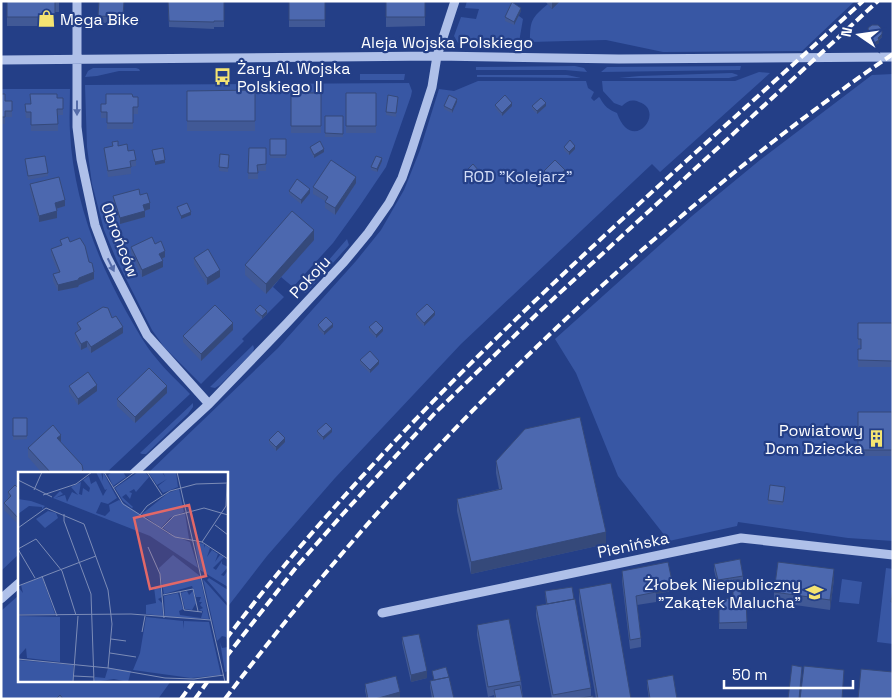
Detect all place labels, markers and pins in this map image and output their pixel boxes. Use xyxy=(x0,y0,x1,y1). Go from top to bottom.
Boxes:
shop icon: Mega Bike xyxy=(36,9,56,29)
place label: Mega Bike xyxy=(60,9,139,30)
place label: Żary Al. Wojska Polskiego II xyxy=(237,58,350,97)
bus stop icon: Żary Al. Wojska Polskiego II xyxy=(213,67,233,87)
place label: Powiatowy Dom Dziecka xyxy=(765,420,863,459)
building icon: Powiatowy Dom Dziecka xyxy=(867,429,887,449)
place label: Żłobek Niepubliczny "Zakątek Malucha" xyxy=(644,574,801,613)
school or university icon: Żłobek Niepubliczny "Zakątek Malucha" xyxy=(805,583,825,603)

